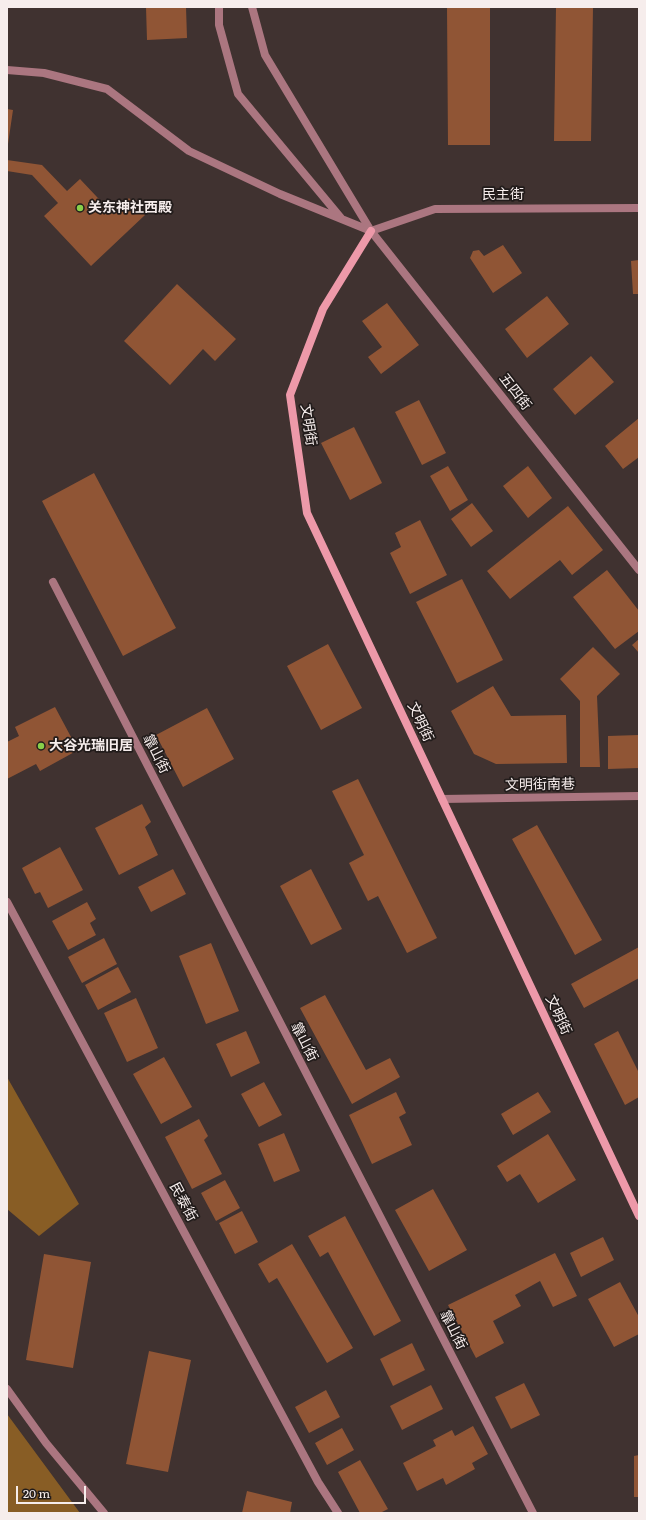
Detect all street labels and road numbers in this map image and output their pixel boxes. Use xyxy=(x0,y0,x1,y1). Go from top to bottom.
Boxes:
street label: 民主街 xyxy=(482,187,524,203)
street label: 五四街 xyxy=(495,370,535,414)
street label: 文明街 xyxy=(297,403,319,447)
street label: 文明街 xyxy=(404,699,436,745)
street label: 靠山街 xyxy=(139,731,173,777)
street label: 文明街南巷 xyxy=(505,776,575,794)
street label: 文明街 xyxy=(542,992,574,1038)
street label: 靠山街 xyxy=(287,1019,321,1065)
street label: 民泰街 xyxy=(166,1180,200,1224)
street label: 靠山街 xyxy=(436,1307,470,1353)

